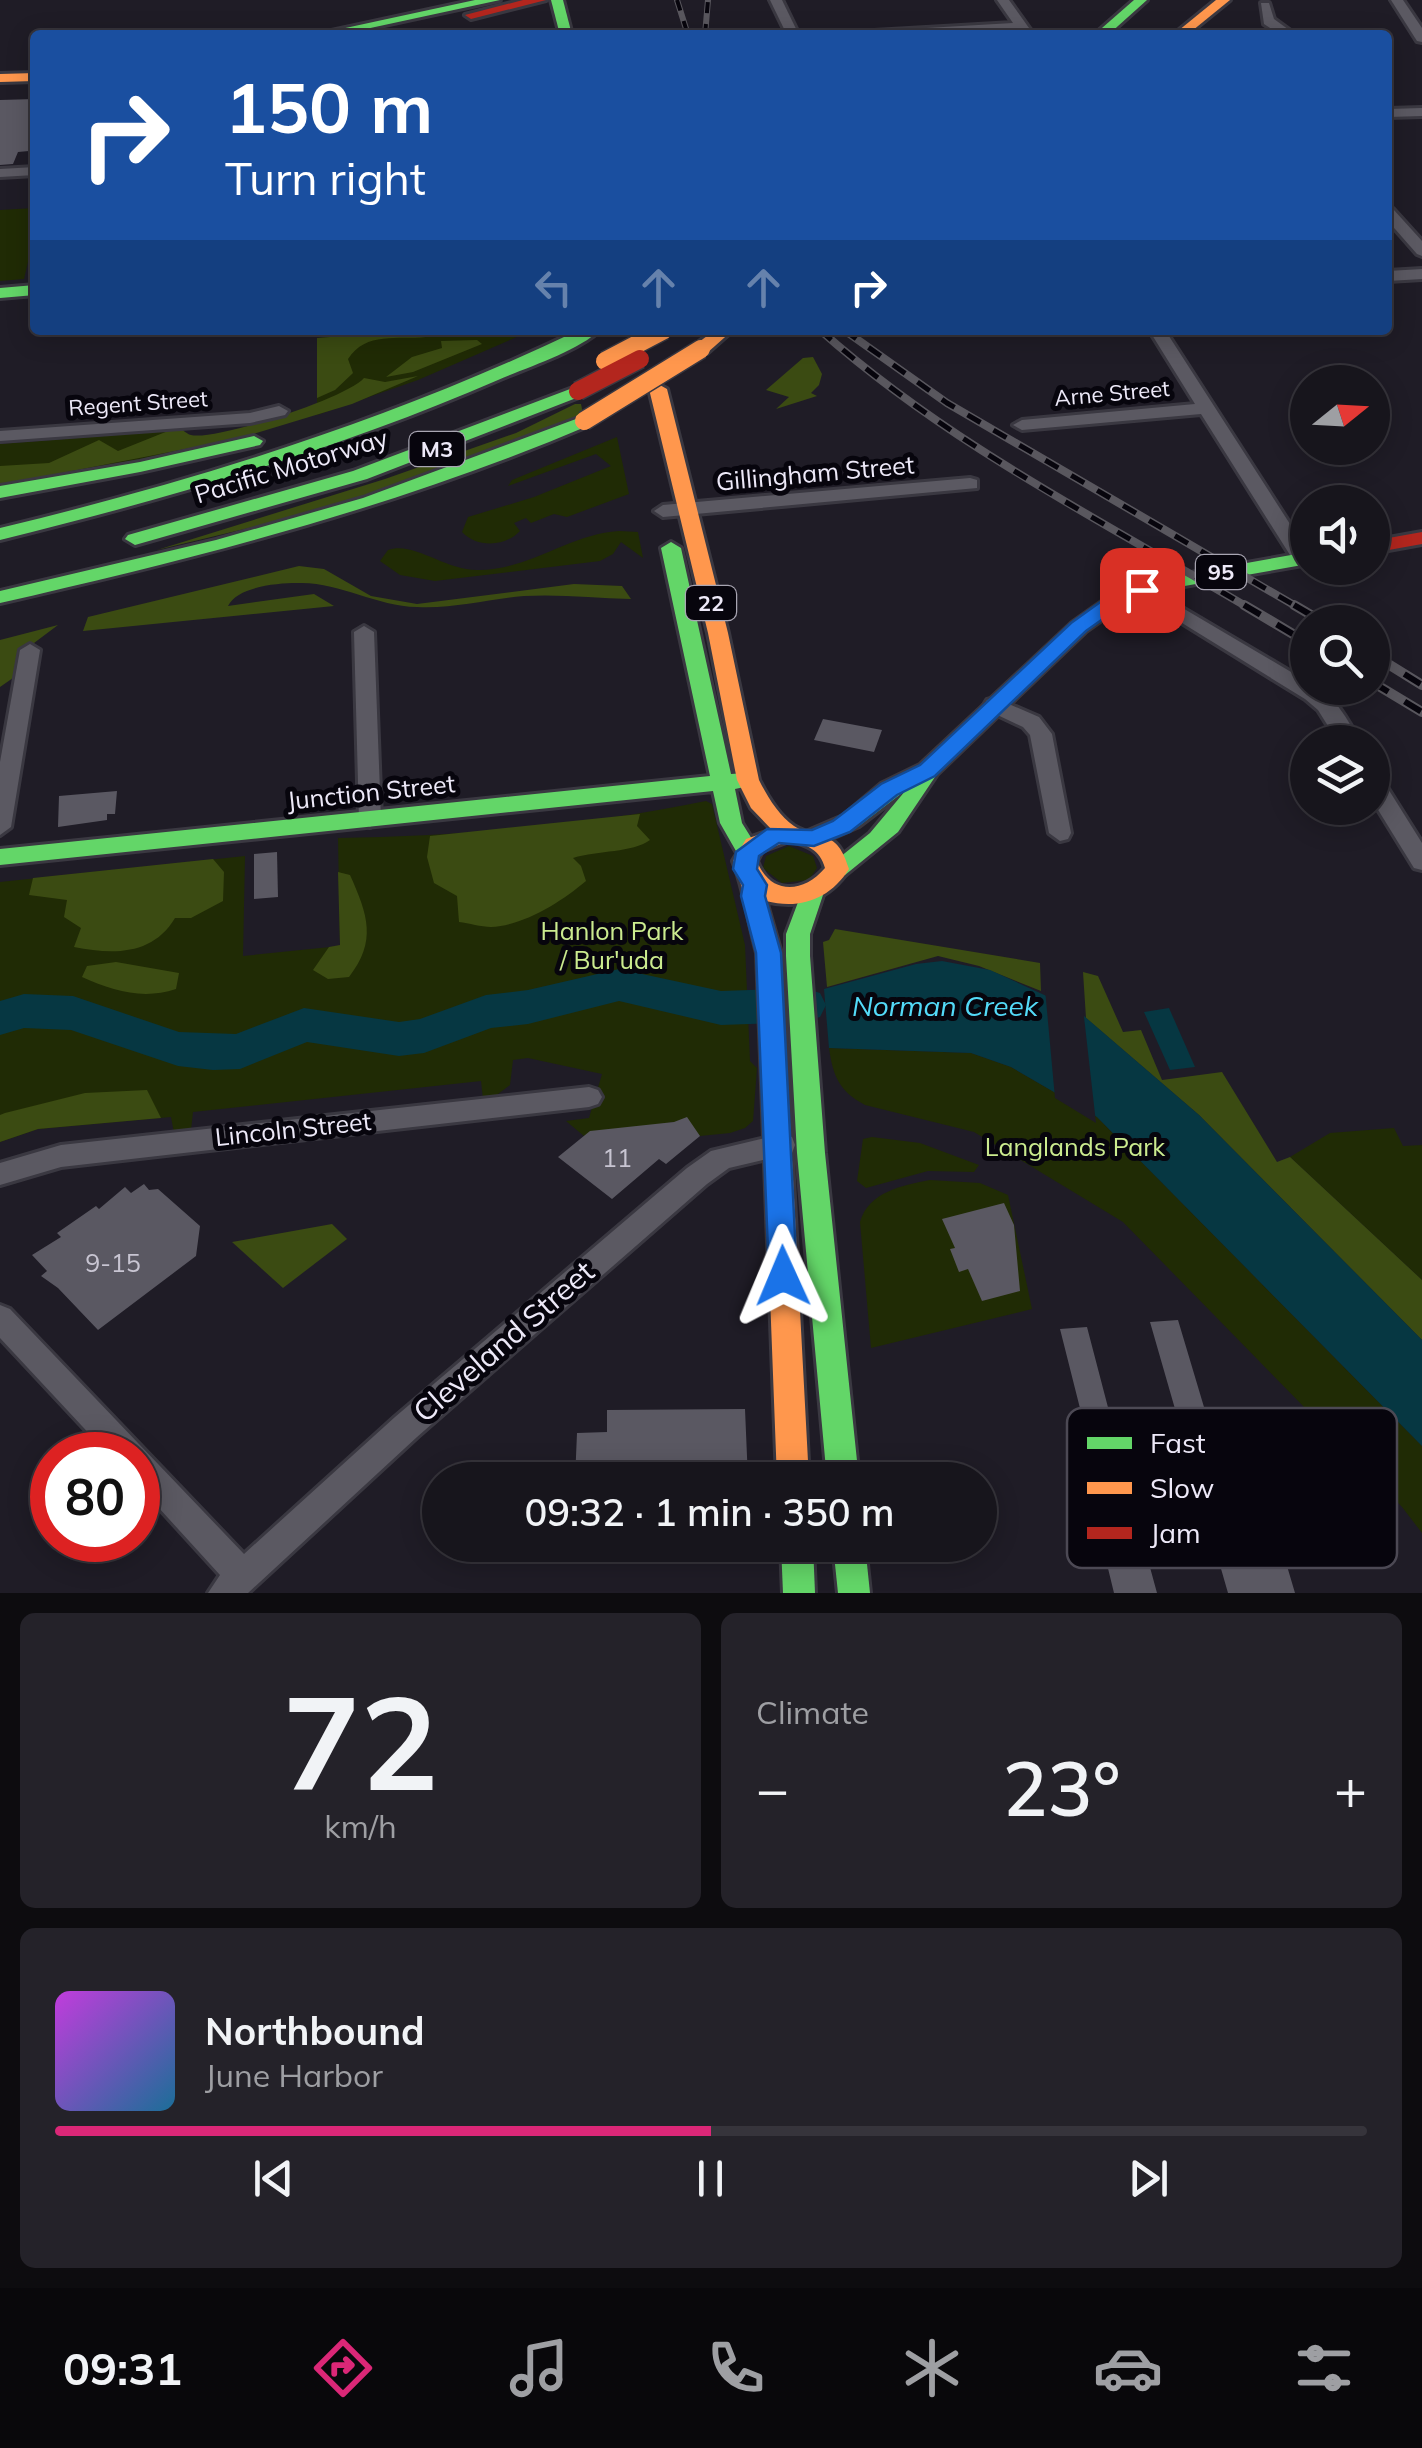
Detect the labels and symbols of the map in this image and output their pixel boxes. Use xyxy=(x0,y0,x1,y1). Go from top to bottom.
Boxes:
north arrow xyxy=(1290,365,1390,465)
street label: Arne Street xyxy=(1053,374,1171,412)
street label: Regent Street xyxy=(68,384,209,422)
street label: Pacific Motorway xyxy=(191,421,391,510)
road number: M3 xyxy=(410,432,464,466)
street label: Gillingham Street xyxy=(714,448,916,497)
pin xyxy=(1100,548,1185,633)
road number: 95 xyxy=(1196,555,1246,589)
road number: 22 xyxy=(686,586,736,620)
street label: Junction Street xyxy=(285,767,457,816)
park label: Hanlon Park / Bur'uda xyxy=(541,915,685,975)
water label: Norman Creek xyxy=(852,988,1040,1023)
street label: Lincoln Street xyxy=(213,1105,373,1152)
park label: Langlands Park xyxy=(985,1131,1166,1162)
house number: 11 xyxy=(602,1142,632,1173)
position arrow xyxy=(731,1224,835,1328)
house number: 9-15 xyxy=(85,1247,141,1278)
street label: Cleveland Street xyxy=(405,1252,602,1430)
legend xyxy=(1067,1408,1397,1568)
text: Fast xyxy=(1150,1425,1206,1460)
speed limit sign: 80 xyxy=(30,1432,160,1562)
text: Slow xyxy=(1150,1470,1214,1505)
text: Jam xyxy=(1150,1515,1201,1550)

